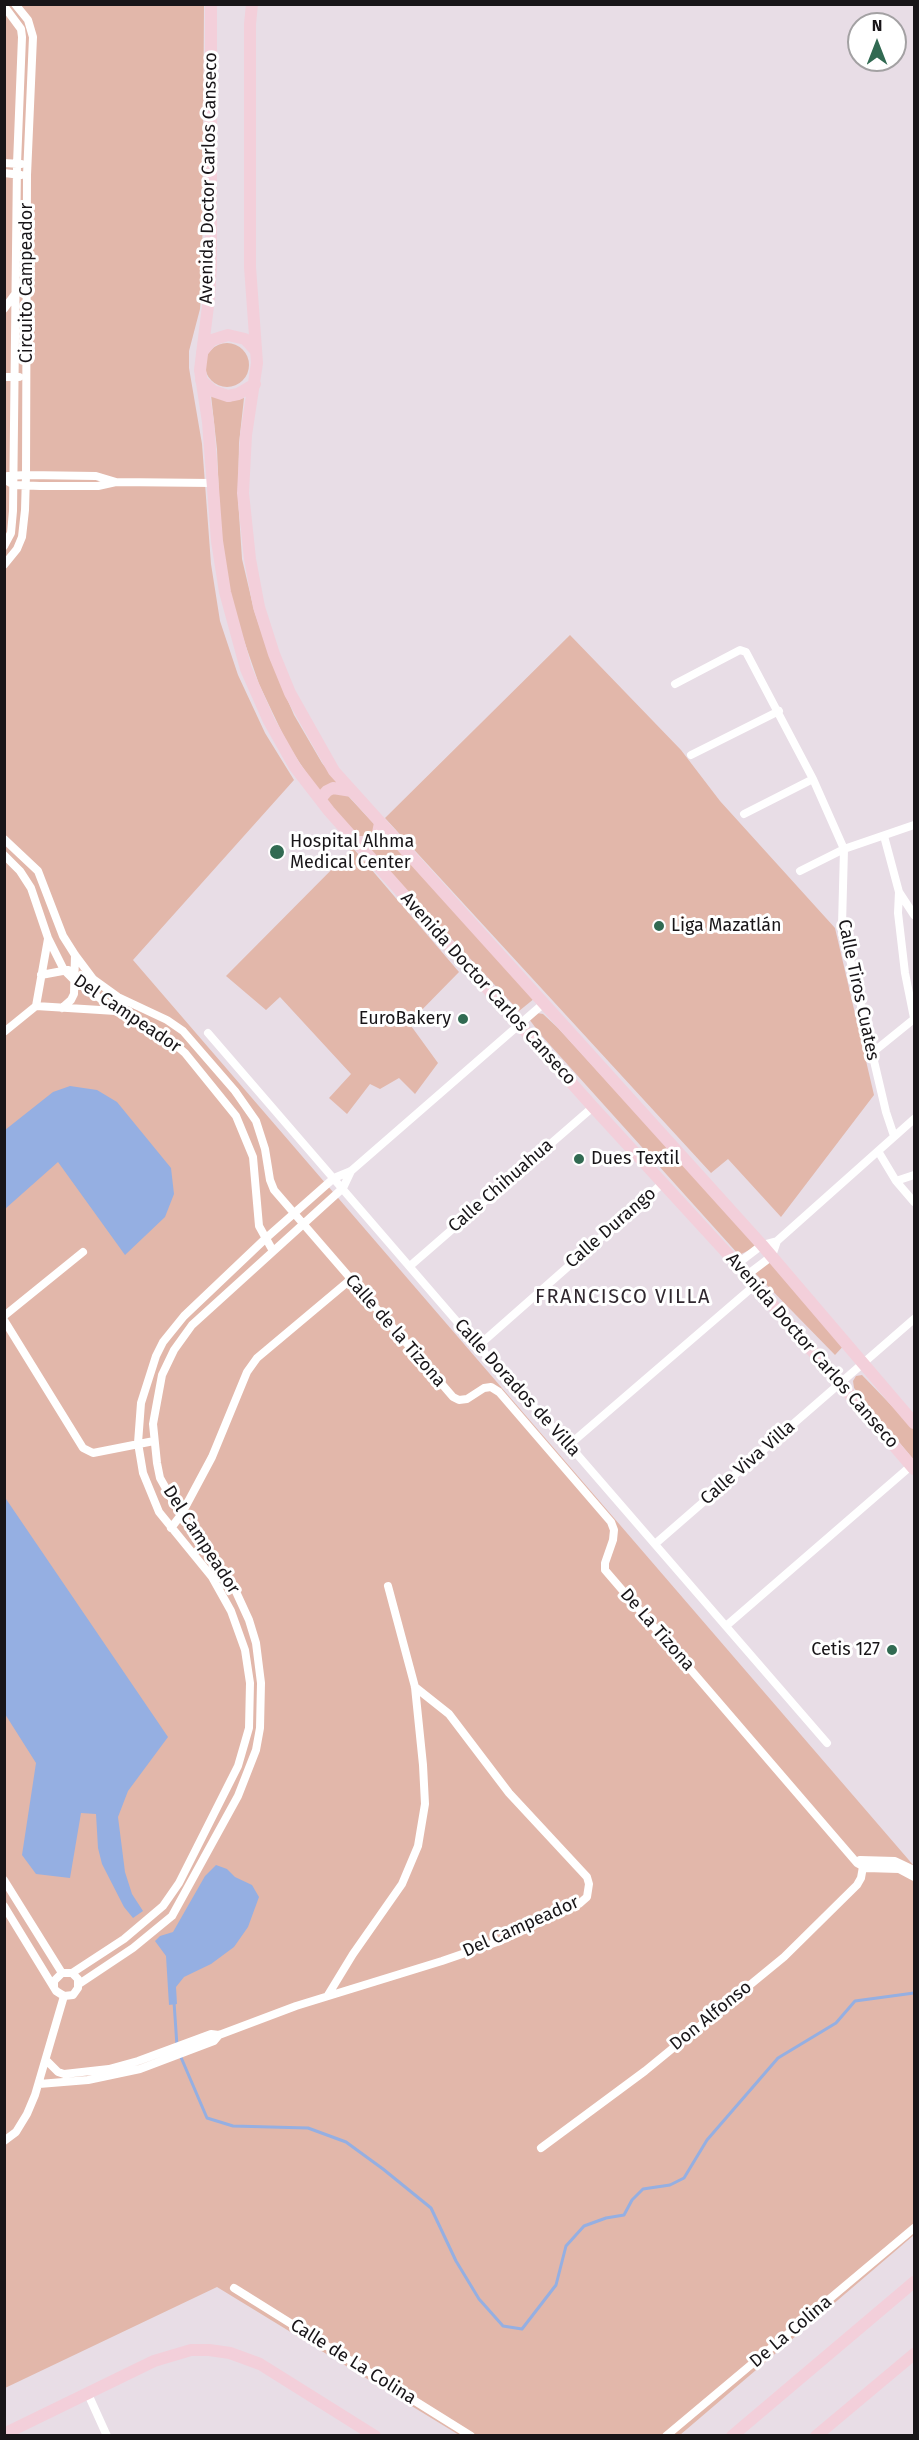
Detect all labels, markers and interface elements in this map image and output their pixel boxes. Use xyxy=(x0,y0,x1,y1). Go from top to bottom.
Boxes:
north arrow xyxy=(847,12,907,72)
text: N xyxy=(872,16,882,35)
street label: Avenida Doctor Carlos Canseco xyxy=(196,52,222,304)
street label: Circuito Campeador xyxy=(16,203,38,363)
place label: Hospital Alhma Medical Center xyxy=(290,831,414,874)
marker: Hospital Alhma Medical Center xyxy=(268,843,286,861)
street label: Avenida Doctor Carlos Canseco xyxy=(396,888,580,1090)
place label: Liga Mazatlán xyxy=(671,915,782,937)
street label: Calle Tiros Cuates xyxy=(833,918,883,1062)
marker: Liga Mazatlán xyxy=(652,919,666,933)
street label: Del Campeador xyxy=(69,970,185,1058)
place label: EuroBakery xyxy=(359,1008,451,1030)
marker: EuroBakery xyxy=(456,1012,470,1026)
street label: Calle Chihuahua xyxy=(444,1135,558,1237)
place label: Dues Textil xyxy=(591,1148,680,1170)
marker: Dues Textil xyxy=(572,1152,586,1166)
street label: Calle Durango xyxy=(561,1183,661,1273)
street label: Avenida Doctor Carlos Canseco xyxy=(721,1249,903,1453)
street label: Calle de la Tizona xyxy=(340,1270,450,1392)
district label: FRANCISCO VILLA xyxy=(535,1285,711,1309)
street label: Calle Dorados de Villa xyxy=(449,1315,585,1461)
street label: Calle Viva Villa xyxy=(696,1416,800,1510)
street label: Del Campeador xyxy=(158,1482,244,1598)
street label: De La Tizona xyxy=(615,1584,699,1676)
place label: Cetis 127 xyxy=(811,1639,880,1661)
marker: Cetis 127 xyxy=(885,1643,899,1657)
street label: Del Campeador xyxy=(460,1892,582,1962)
street label: Don Alfonso xyxy=(666,1977,756,2055)
street label: De La Colina xyxy=(746,2291,836,2373)
street label: Calle de La Colina xyxy=(286,2315,420,2409)

